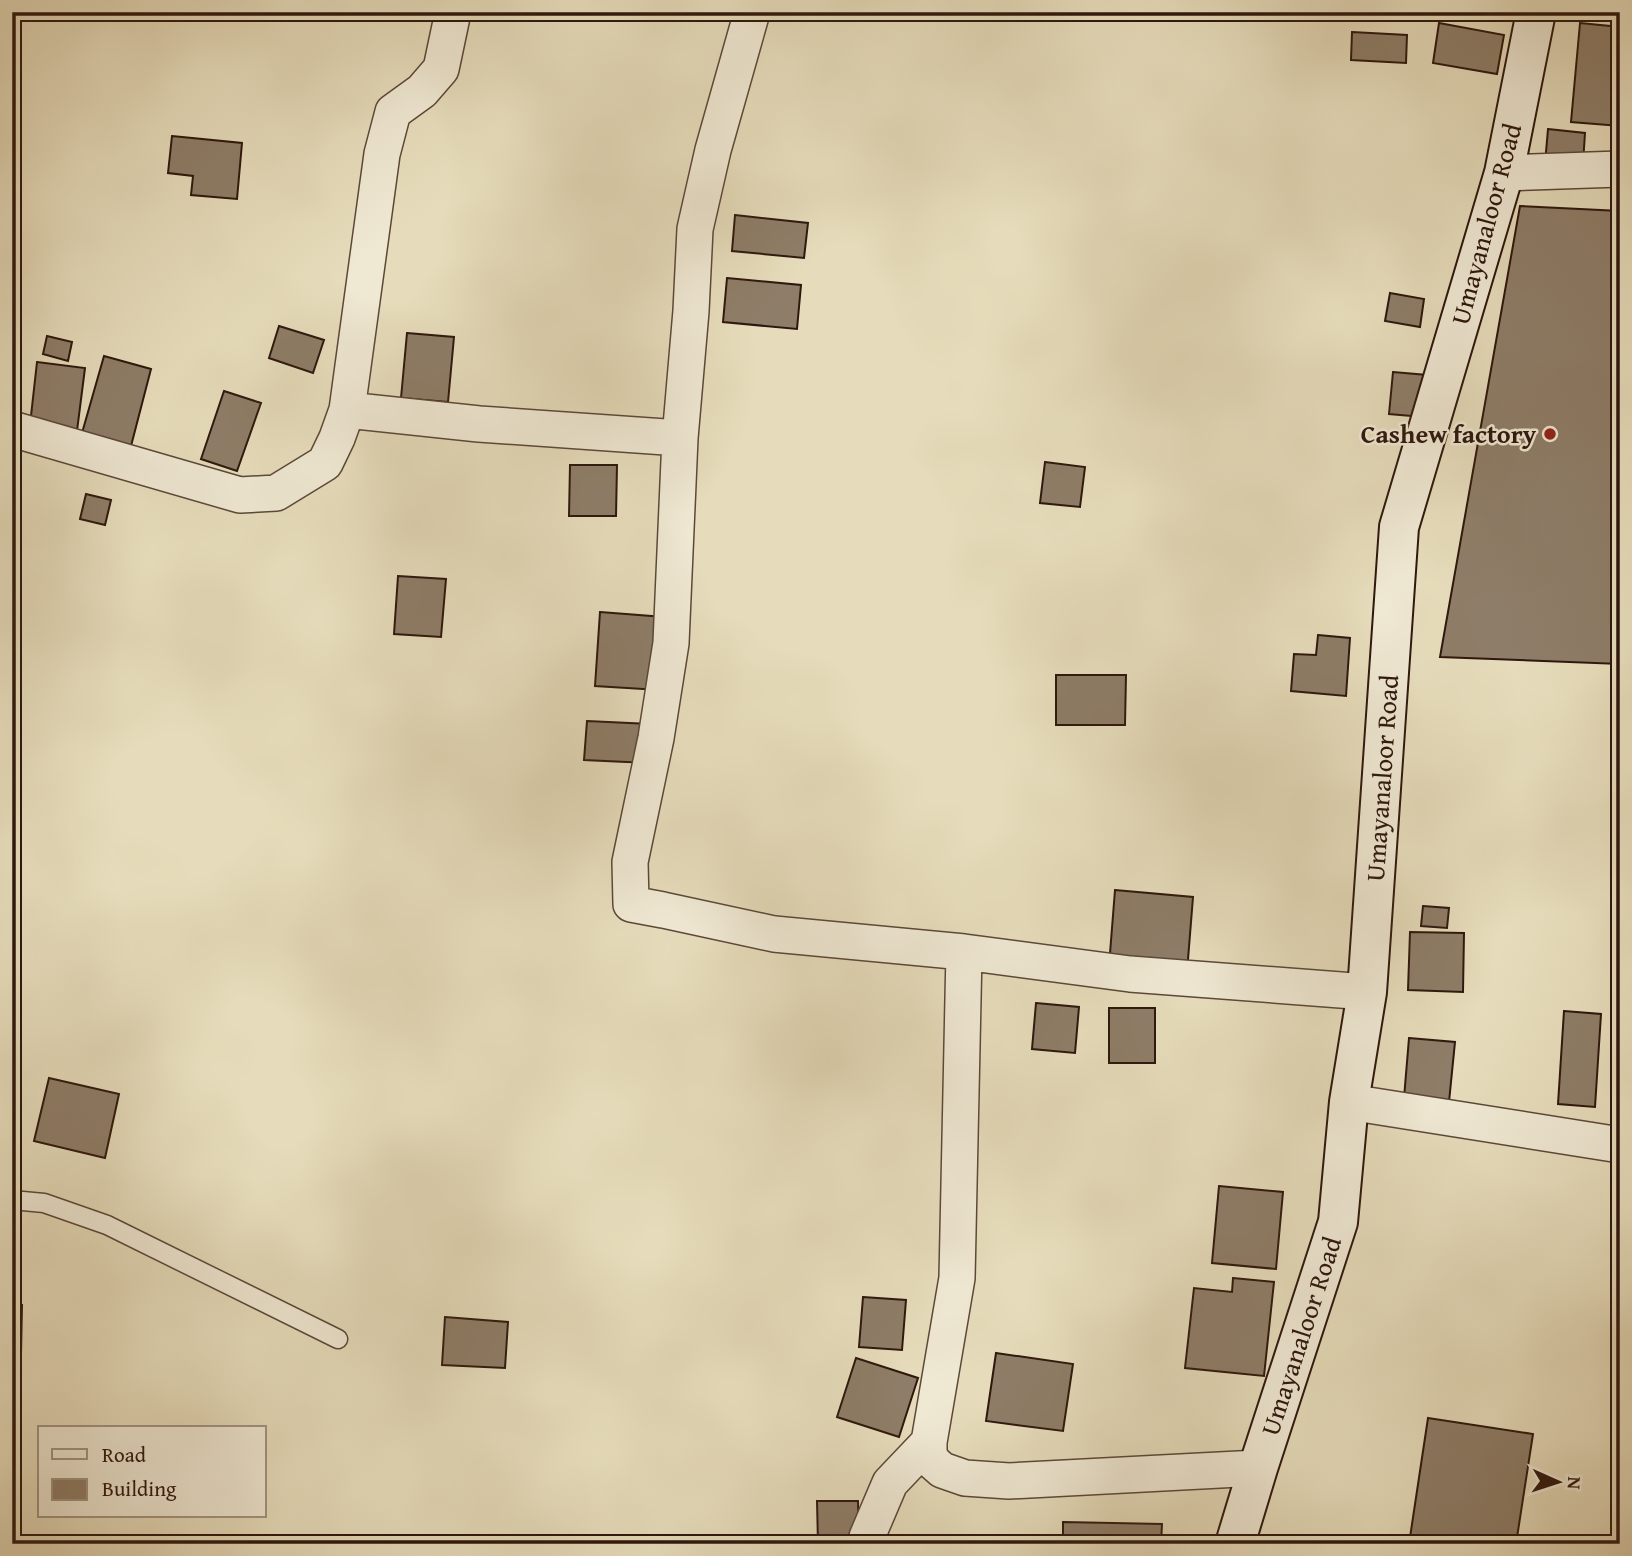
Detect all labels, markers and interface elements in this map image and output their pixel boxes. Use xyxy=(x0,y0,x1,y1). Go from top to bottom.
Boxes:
street label: Umayanaloor Road xyxy=(1440,119,1531,329)
place label: Cashew factory xyxy=(1361,414,1537,453)
marker: Cashew factory xyxy=(1542,426,1558,442)
street label: Umayanaloor Road xyxy=(1355,673,1408,883)
street label: Umayanaloor Road xyxy=(1250,1231,1351,1440)
legend xyxy=(38,1426,266,1518)
text: Road xyxy=(102,1439,147,1470)
north arrow xyxy=(1524,1448,1594,1518)
text: Building xyxy=(102,1473,177,1504)
text: N xyxy=(1561,1476,1589,1490)

